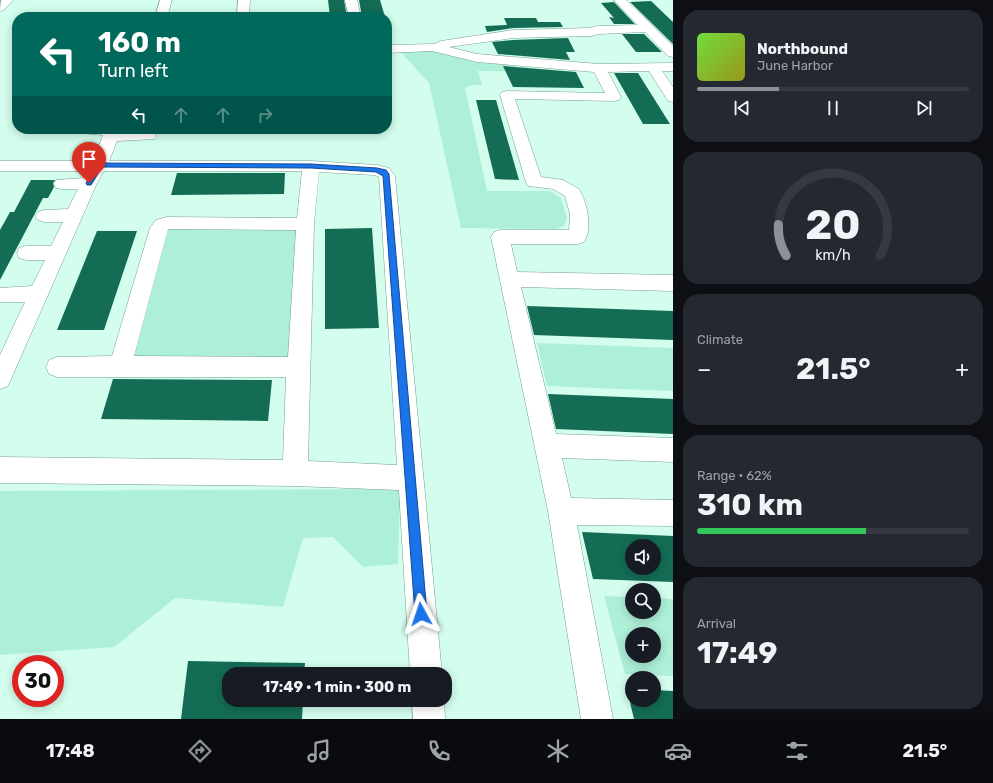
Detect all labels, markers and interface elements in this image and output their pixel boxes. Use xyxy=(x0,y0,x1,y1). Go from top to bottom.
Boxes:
text: 160 m xyxy=(98,26,181,59)
icon: left xyxy=(32,28,84,80)
text: Northbound xyxy=(757,40,848,58)
text: June Harbor xyxy=(757,58,833,73)
text: Turn left xyxy=(98,60,168,82)
icon: previous xyxy=(731,97,753,119)
icon: pause xyxy=(822,97,844,119)
icon: next xyxy=(913,97,935,119)
icon: left xyxy=(128,104,150,126)
icon: ahead xyxy=(170,104,192,126)
icon: ahead xyxy=(212,104,234,126)
icon: right xyxy=(254,104,276,126)
pin xyxy=(72,142,106,183)
icon: arrive xyxy=(78,148,100,170)
text: 20 xyxy=(805,199,861,248)
text: km/h xyxy=(815,246,851,263)
text: Climate xyxy=(697,332,743,347)
text: 21.5° xyxy=(796,351,871,387)
text: − xyxy=(697,356,711,383)
text: + xyxy=(955,356,969,383)
text: Range · 62% xyxy=(697,468,772,483)
text: 310 km xyxy=(697,487,803,523)
map controls xyxy=(625,539,661,707)
button: sound xyxy=(625,539,661,575)
button: search xyxy=(625,583,661,619)
position arrow xyxy=(400,593,442,635)
text: Arrival xyxy=(697,616,736,631)
button: + xyxy=(625,627,661,663)
text: 17:49 xyxy=(697,635,777,671)
speed limit sign: 30 xyxy=(12,655,64,707)
button: − xyxy=(625,671,661,707)
text: 17:49 · 1 min · 300 m xyxy=(263,678,411,696)
icon: directions xyxy=(186,737,214,765)
icon: music xyxy=(305,737,333,765)
icon: phone xyxy=(425,737,453,765)
icon: climate xyxy=(544,737,572,765)
icon: car xyxy=(664,737,692,765)
icon: filters xyxy=(783,737,811,765)
text: 17:48 xyxy=(46,740,95,762)
text: 21.5° xyxy=(902,740,947,762)

